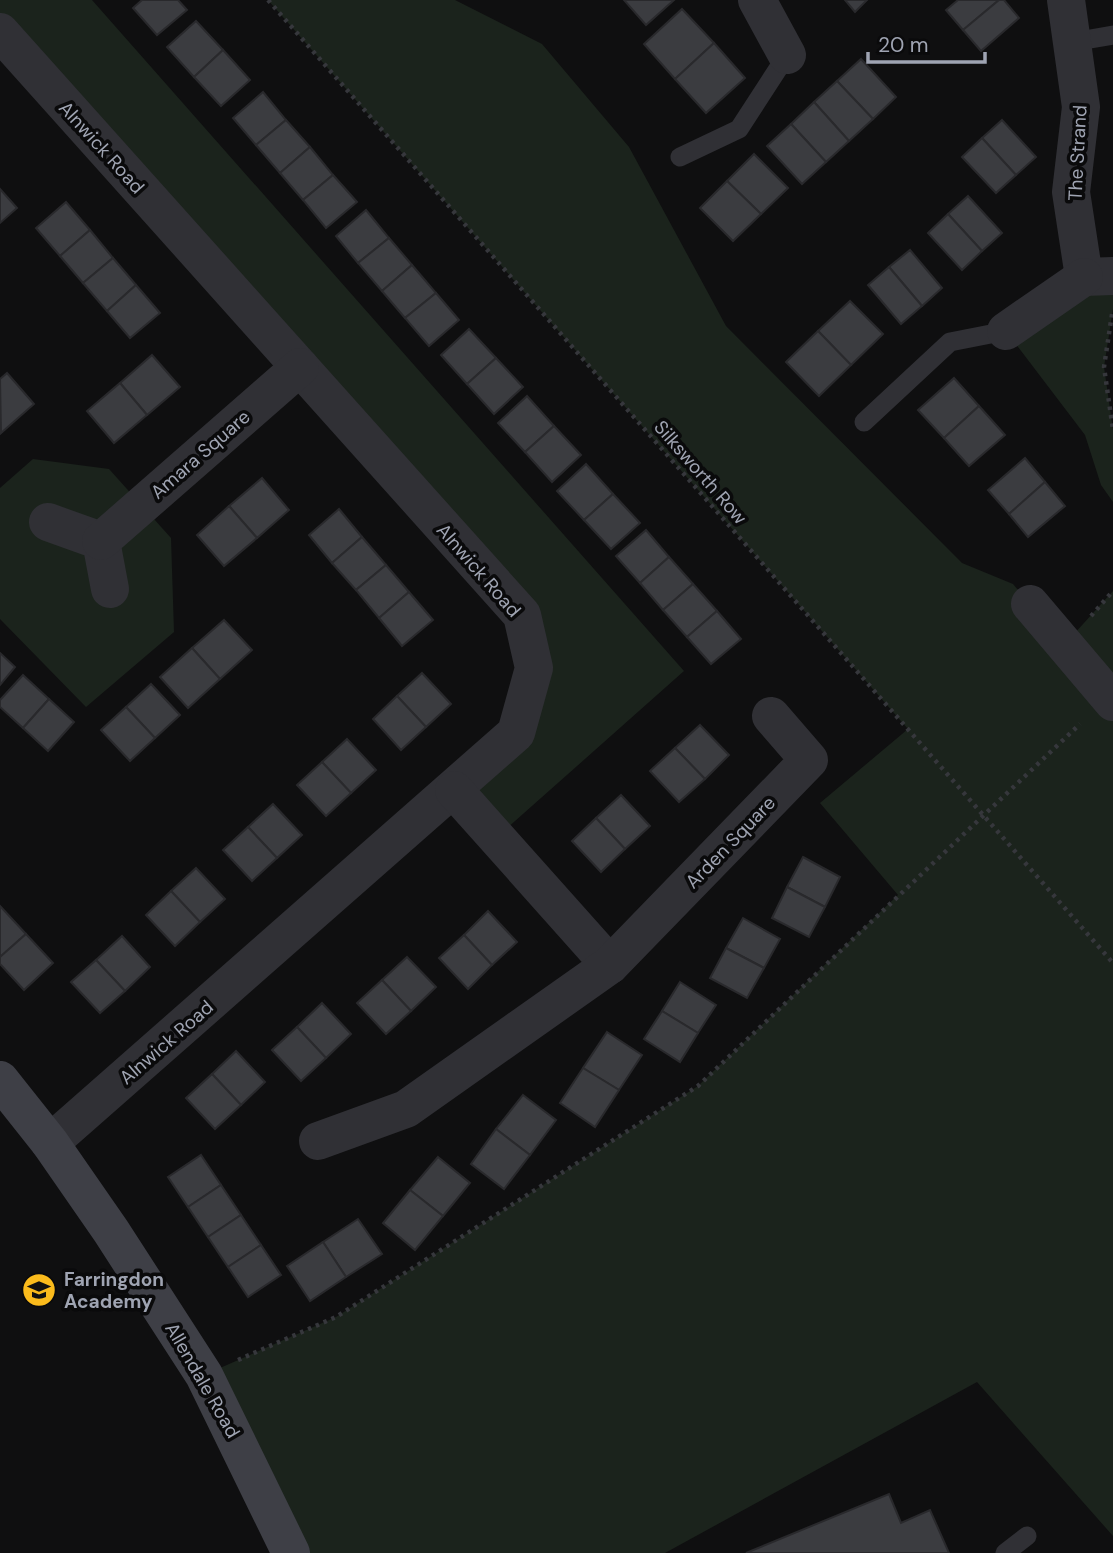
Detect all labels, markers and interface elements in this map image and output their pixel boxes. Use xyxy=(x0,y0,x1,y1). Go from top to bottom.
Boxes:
scale bar xyxy=(868,21,985,65)
text: 20 m xyxy=(878,31,929,59)
street label: Alnwick Road xyxy=(53,96,150,199)
street label: The Strand xyxy=(1063,104,1092,202)
street label: Amara Square xyxy=(145,404,255,504)
street label: Silksworth Row xyxy=(649,415,753,530)
street label: Alnwick Road xyxy=(431,518,526,623)
street label: Arden Square xyxy=(680,791,781,894)
street label: Alnwick Road xyxy=(114,995,219,1090)
place label: Farringdon Academy xyxy=(64,1267,164,1314)
school or university icon: Farringdon Academy xyxy=(20,1271,58,1309)
street label: Allendale Road xyxy=(159,1318,246,1443)

